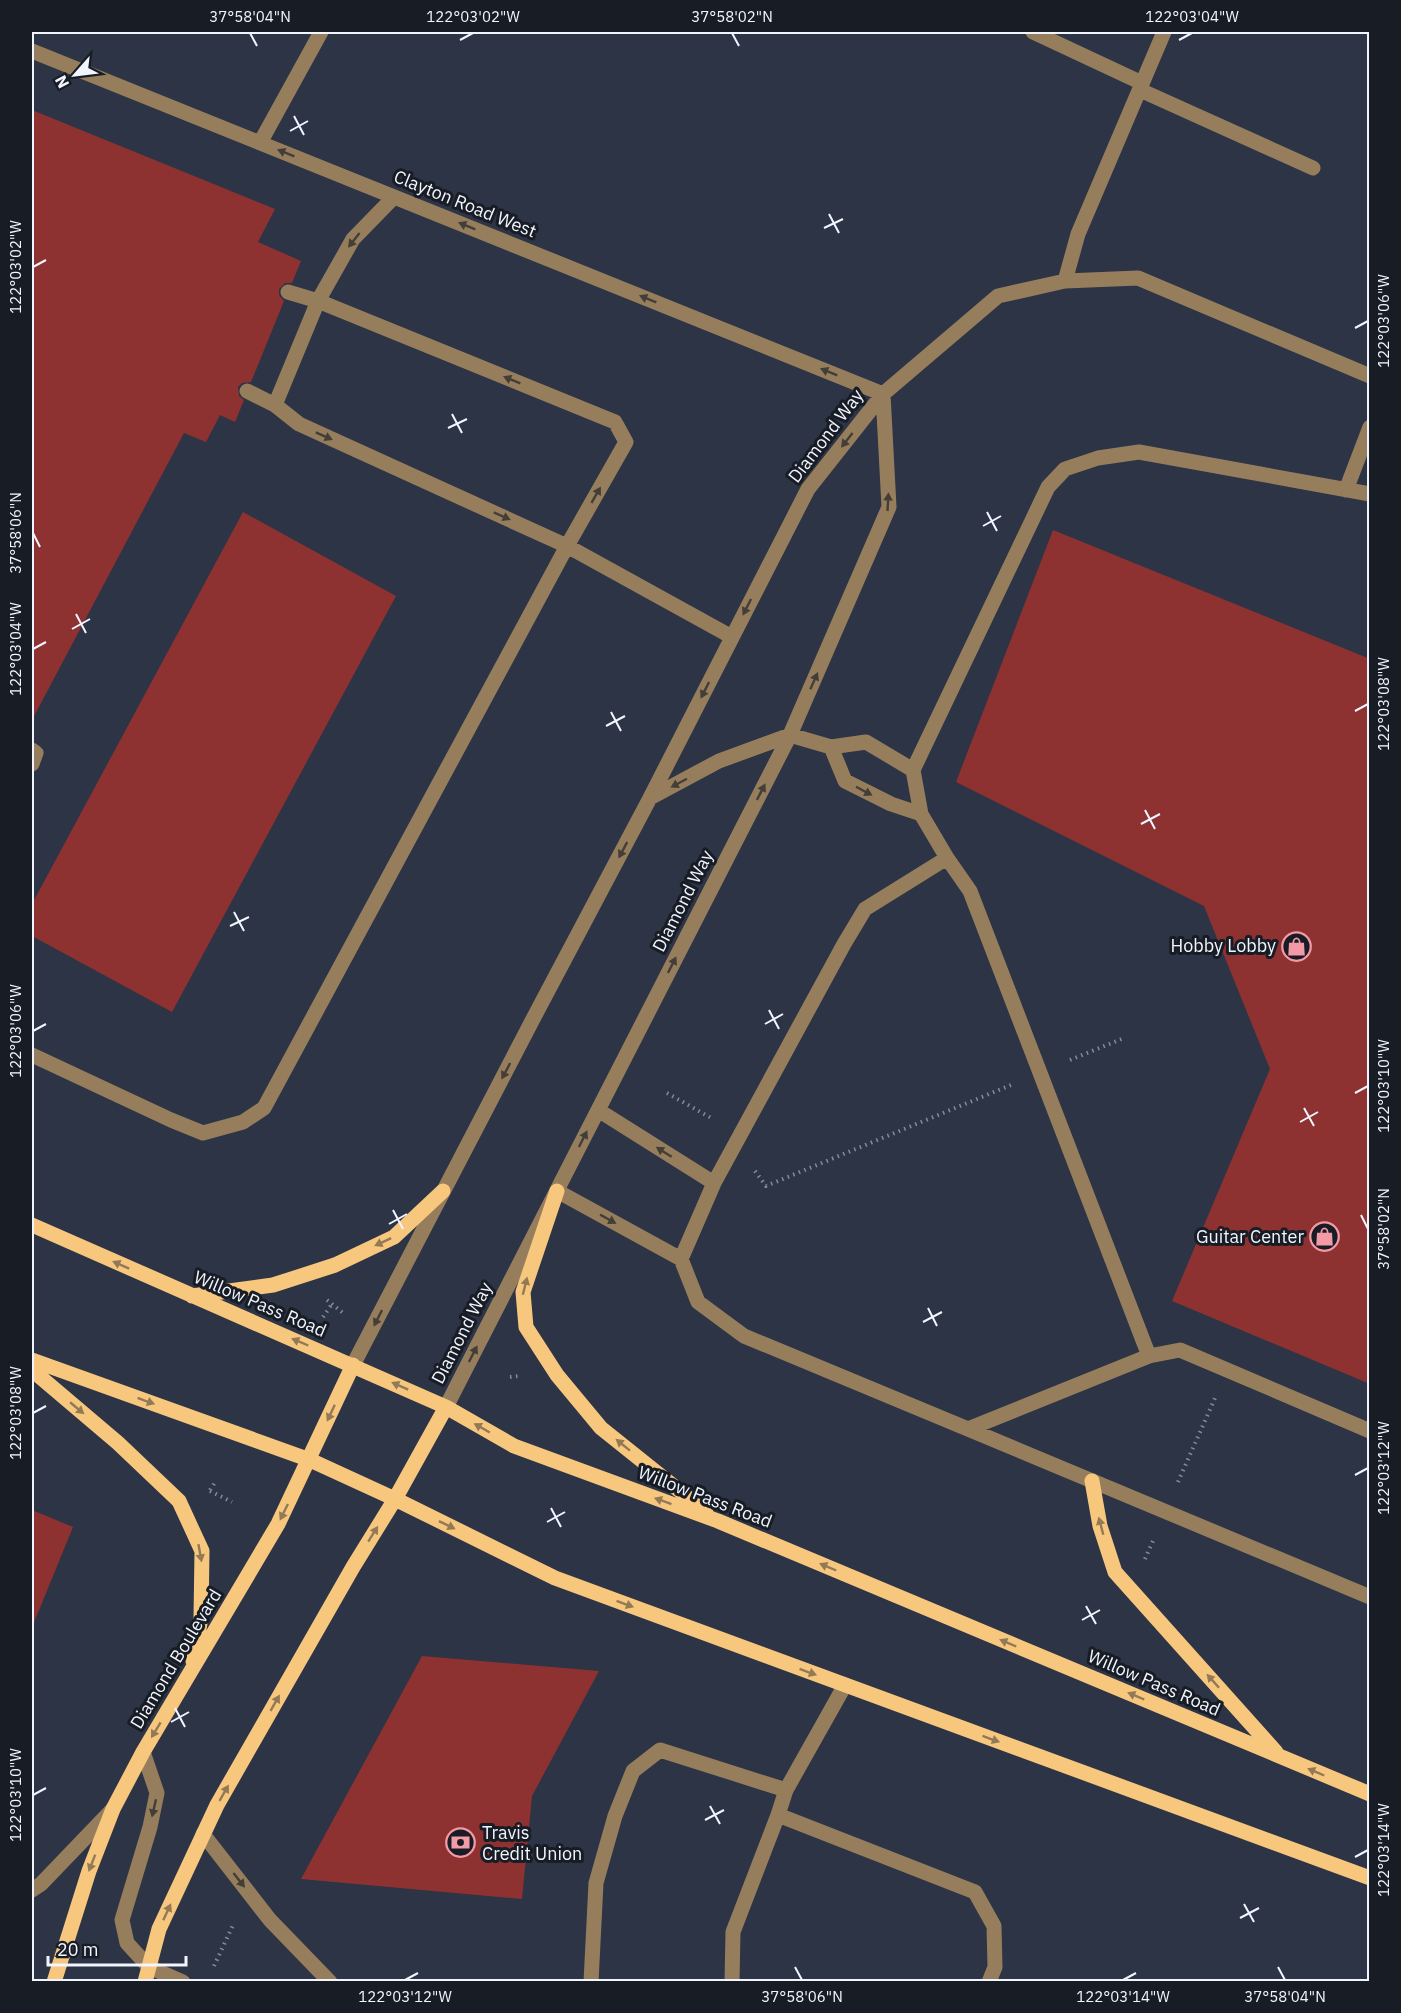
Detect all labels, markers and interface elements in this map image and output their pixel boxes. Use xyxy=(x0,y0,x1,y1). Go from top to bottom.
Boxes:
text: 37°58'04"N xyxy=(209,7,291,26)
text: 122°03'02"W xyxy=(426,7,520,26)
text: 37°58'02"N xyxy=(691,7,773,26)
text: 122°03'04"W xyxy=(1145,7,1239,26)
north arrow xyxy=(45,45,105,105)
text: N xyxy=(50,72,73,92)
one-way arrow xyxy=(277,148,295,157)
street label: Clayton Road West xyxy=(391,164,540,243)
text: 122°03'02"W xyxy=(6,220,25,314)
one-way arrow xyxy=(458,221,476,230)
one-way arrow xyxy=(349,232,361,247)
text: 122°03'06"W xyxy=(1374,274,1393,368)
one-way arrow xyxy=(638,294,656,304)
one-way arrow xyxy=(819,367,837,377)
one-way arrow xyxy=(502,375,520,385)
street label: Diamond Way xyxy=(783,384,868,487)
one-way arrow xyxy=(316,431,333,440)
one-way arrow xyxy=(840,432,853,448)
one-way arrow xyxy=(591,486,601,503)
text: 37°58'06"N xyxy=(6,492,25,574)
one-way arrow xyxy=(883,492,892,511)
one-way arrow xyxy=(493,511,511,521)
one-way arrow xyxy=(742,598,752,615)
text: 122°03'04"W xyxy=(6,602,25,696)
text: 122°03'08"W xyxy=(1374,657,1393,751)
one-way arrow xyxy=(809,672,819,690)
one-way arrow xyxy=(700,681,710,698)
one-way arrow xyxy=(670,778,687,788)
one-way arrow xyxy=(756,783,766,800)
one-way arrow xyxy=(856,786,873,796)
one-way arrow xyxy=(618,842,628,859)
street label: Diamond Way xyxy=(647,846,718,956)
shop icon: Hobby Lobby xyxy=(1281,930,1313,962)
place label: Hobby Lobby xyxy=(1170,934,1276,957)
one-way arrow xyxy=(667,957,677,974)
text: 122°03'06"W xyxy=(6,984,25,1078)
text: 122°03'10"W xyxy=(1374,1039,1393,1133)
one-way arrow xyxy=(501,1062,511,1079)
one-way arrow xyxy=(578,1130,588,1148)
one-way arrow xyxy=(656,1147,673,1158)
text: 37°58'02"N xyxy=(1374,1188,1393,1270)
one-way arrow xyxy=(600,1214,617,1224)
shop icon: Guitar Center xyxy=(1309,1221,1341,1253)
place label: Guitar Center xyxy=(1196,1225,1304,1248)
one-way arrow xyxy=(374,1238,391,1247)
one-way arrow xyxy=(112,1260,129,1269)
street label: Willow Pass Road xyxy=(190,1265,330,1342)
one-way arrow xyxy=(521,1277,531,1295)
street label: Diamond Way xyxy=(426,1278,497,1388)
one-way arrow xyxy=(373,1310,383,1327)
one-way arrow xyxy=(290,1337,308,1347)
one-way arrow xyxy=(468,1346,478,1363)
text: 122°03'08"W xyxy=(6,1366,25,1460)
one-way arrow xyxy=(390,1381,408,1391)
one-way arrow xyxy=(137,1396,155,1406)
one-way arrow xyxy=(69,1401,85,1414)
one-way arrow xyxy=(327,1404,336,1421)
text: 122°03'12"W xyxy=(1374,1421,1393,1515)
one-way arrow xyxy=(474,1422,490,1433)
one-way arrow xyxy=(615,1439,631,1452)
street label: Willow Pass Road xyxy=(635,1460,775,1533)
one-way arrow xyxy=(653,1495,671,1505)
one-way arrow xyxy=(279,1504,288,1521)
one-way arrow xyxy=(1095,1517,1105,1535)
one-way arrow xyxy=(439,1521,456,1530)
one-way arrow xyxy=(368,1526,379,1543)
one-way arrow xyxy=(196,1544,205,1563)
one-way arrow xyxy=(819,1562,837,1571)
street label: Diamond Boulevard xyxy=(125,1585,226,1733)
one-way arrow xyxy=(617,1599,635,1609)
one-way arrow xyxy=(999,1638,1017,1647)
street label: Willow Pass Road xyxy=(1084,1644,1224,1721)
one-way arrow xyxy=(799,1667,817,1677)
one-way arrow xyxy=(1207,1674,1220,1689)
one-way arrow xyxy=(1126,1691,1144,1701)
one-way arrow xyxy=(270,1694,280,1711)
one-way arrow xyxy=(151,1722,161,1739)
one-way arrow xyxy=(982,1735,1000,1745)
text: 122°03'10"W xyxy=(6,1748,25,1842)
one-way arrow xyxy=(1306,1767,1324,1777)
one-way arrow xyxy=(218,1785,228,1802)
one-way arrow xyxy=(149,1799,158,1818)
text: 122°03'14"W xyxy=(1374,1803,1393,1897)
place label: Travis Credit Union xyxy=(482,1821,582,1865)
bank icon: Travis Credit Union xyxy=(445,1827,477,1859)
one-way arrow xyxy=(87,1855,97,1873)
one-way arrow xyxy=(232,1872,245,1888)
one-way arrow xyxy=(162,1903,171,1920)
scale bar xyxy=(48,1929,186,1967)
text: 20 m xyxy=(57,1938,99,1961)
text: 122°03'12"W xyxy=(358,1987,452,2006)
text: 37°58'06"N xyxy=(761,1987,843,2006)
text: 122°03'14"W xyxy=(1076,1987,1170,2006)
text: 37°58'04"N xyxy=(1244,1987,1326,2006)

